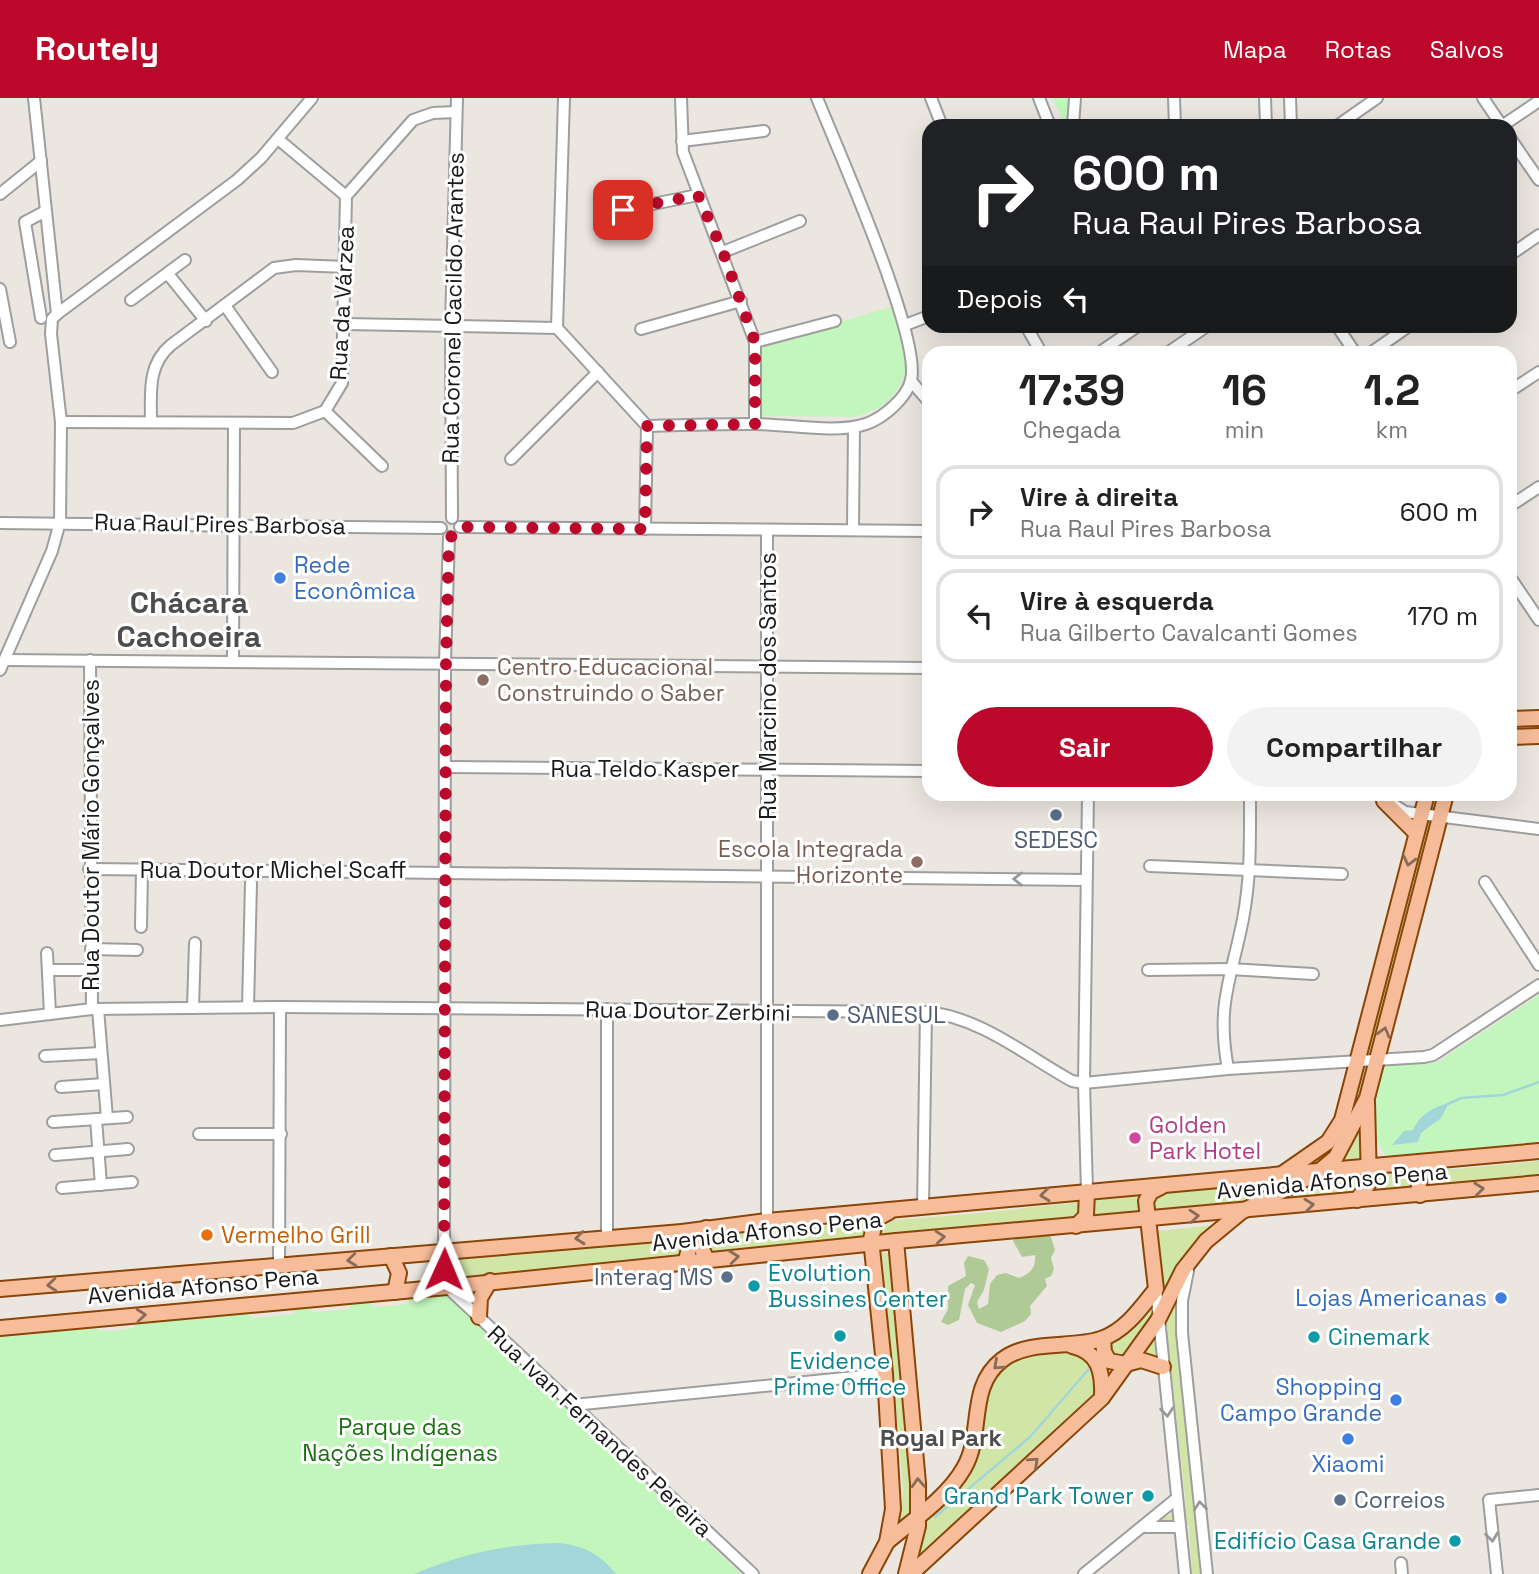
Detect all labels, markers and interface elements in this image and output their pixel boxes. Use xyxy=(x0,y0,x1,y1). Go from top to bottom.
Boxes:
text: Routely xyxy=(35,28,159,70)
text: Mapa xyxy=(1223,34,1287,65)
text: Rotas xyxy=(1325,34,1392,65)
text: Salvos xyxy=(1430,34,1504,65)
text: 600 m xyxy=(1072,142,1220,204)
icon: right xyxy=(957,147,1048,238)
street label: Rua Coronel Cacildo Arantes xyxy=(435,152,471,464)
pin xyxy=(593,180,653,240)
icon: arrive xyxy=(604,191,642,229)
text: Rua Raul Pires Barbosa xyxy=(1072,203,1422,243)
street label: Rua da Várzea xyxy=(323,225,361,381)
icon: left xyxy=(1057,280,1095,318)
text: Depois xyxy=(957,282,1043,316)
text: 17:39 xyxy=(1019,364,1125,417)
text: 16 xyxy=(1222,364,1267,417)
text: 1.2 xyxy=(1364,364,1420,417)
text: Chegada xyxy=(1023,415,1121,445)
text: min xyxy=(1225,415,1264,445)
text: km xyxy=(1376,415,1408,445)
text: Vire à direita xyxy=(1020,480,1178,514)
icon: right xyxy=(961,493,999,531)
text: 600 m xyxy=(1400,495,1478,529)
street label: Rua Raul Pires Barbosa xyxy=(94,507,346,541)
text: Rua Raul Pires Barbosa xyxy=(1020,514,1272,544)
place label: Rede Econômica xyxy=(294,550,416,606)
street label: Rua Marcino dos Santos xyxy=(753,552,783,820)
marker: Rede Econômica xyxy=(272,570,288,586)
district label: Chácara Cachoeira xyxy=(117,583,261,656)
text: Vire à esquerda xyxy=(1020,584,1214,618)
icon: left xyxy=(961,597,999,635)
text: 170 m xyxy=(1407,599,1478,633)
text: Rua Gilberto Cavalcanti Gomes xyxy=(1020,618,1358,648)
place label: Centro Educacional Construindo o Saber xyxy=(497,652,724,708)
marker: Centro Educacional Construindo o Saber xyxy=(475,672,491,688)
street label: Rua Doutor Mário Gonçalves xyxy=(76,679,106,991)
button: Sair xyxy=(957,707,1213,787)
button: Compartilhar xyxy=(1227,707,1482,787)
street label: Rua Teldo Kasper xyxy=(551,754,739,784)
marker: SEDESC xyxy=(1048,807,1064,823)
place label: SEDESC xyxy=(1014,825,1098,855)
place label: Escola Integrada Horizonte xyxy=(718,834,903,890)
marker: Escola Integrada Horizonte xyxy=(909,854,925,870)
one-way arrow xyxy=(1403,854,1417,866)
street label: Rua Doutor Michel Scaff xyxy=(140,855,406,885)
one-way arrow xyxy=(1012,871,1023,886)
street label: Rua Doutor Zerbini xyxy=(585,994,791,1028)
place label: SANESUL xyxy=(847,1000,946,1030)
marker: SANESUL xyxy=(825,1007,841,1023)
one-way arrow xyxy=(1375,1026,1390,1038)
place label: Golden Park Hotel xyxy=(1149,1110,1261,1166)
marker: Golden Park Hotel xyxy=(1127,1130,1143,1146)
street label: Avenida Afonso Pena xyxy=(1215,1156,1449,1206)
one-way arrow xyxy=(1473,1182,1485,1197)
one-way arrow xyxy=(1039,1188,1051,1203)
one-way arrow xyxy=(1303,1198,1314,1213)
street label: Avenida Afonso Pena xyxy=(650,1204,884,1258)
one-way arrow xyxy=(1188,1209,1199,1224)
place label: Vermelho Grill xyxy=(221,1220,371,1250)
marker: Vermelho Grill xyxy=(199,1227,215,1243)
one-way arrow xyxy=(935,1230,946,1245)
one-way arrow xyxy=(574,1231,586,1246)
position arrow xyxy=(407,1232,481,1306)
one-way arrow xyxy=(729,1250,740,1265)
one-way arrow xyxy=(346,1252,358,1267)
place label: Evolution Bussines Center xyxy=(768,1258,948,1314)
street label: Avenida Afonso Pena xyxy=(86,1261,320,1311)
place label: Interag MS xyxy=(594,1262,713,1292)
marker: Interag MS xyxy=(719,1269,735,1285)
one-way arrow xyxy=(46,1277,57,1292)
marker: Evolution Bussines Center xyxy=(746,1278,762,1294)
place label: Lojas Americanas xyxy=(1295,1283,1487,1313)
marker: Lojas Americanas xyxy=(1493,1290,1509,1306)
one-way arrow xyxy=(136,1308,147,1323)
street label: Rua Ivan Fernandes Pereira xyxy=(481,1319,719,1543)
place label: Cinemark xyxy=(1328,1322,1430,1352)
marker: Evidence Prime Office xyxy=(832,1328,848,1344)
marker: Cinemark xyxy=(1306,1329,1322,1345)
place label: Evidence Prime Office xyxy=(774,1346,906,1402)
one-way arrow xyxy=(993,1357,1006,1369)
place label: Shopping Campo Grande xyxy=(1220,1372,1382,1428)
marker: Shopping Campo Grande xyxy=(1388,1392,1404,1408)
one-way arrow xyxy=(1160,1406,1175,1418)
park label: Parque das Nações Indígenas xyxy=(302,1412,498,1468)
district label: Royal Park xyxy=(880,1422,1003,1453)
marker: Xiaomi xyxy=(1340,1431,1356,1447)
place label: Xiaomi xyxy=(1312,1449,1384,1479)
one-way arrow xyxy=(1026,1458,1039,1470)
one-way arrow xyxy=(910,1477,925,1488)
place label: Grand Park Tower xyxy=(944,1481,1134,1511)
place label: Correios xyxy=(1354,1485,1446,1515)
marker: Grand Park Tower xyxy=(1140,1488,1156,1504)
marker: Correios xyxy=(1332,1492,1348,1508)
one-way arrow xyxy=(1193,1500,1208,1512)
place label: Edifício Casa Grande xyxy=(1214,1526,1441,1556)
one-way arrow xyxy=(1484,1531,1499,1543)
marker: Edifício Casa Grande xyxy=(1447,1533,1463,1549)

